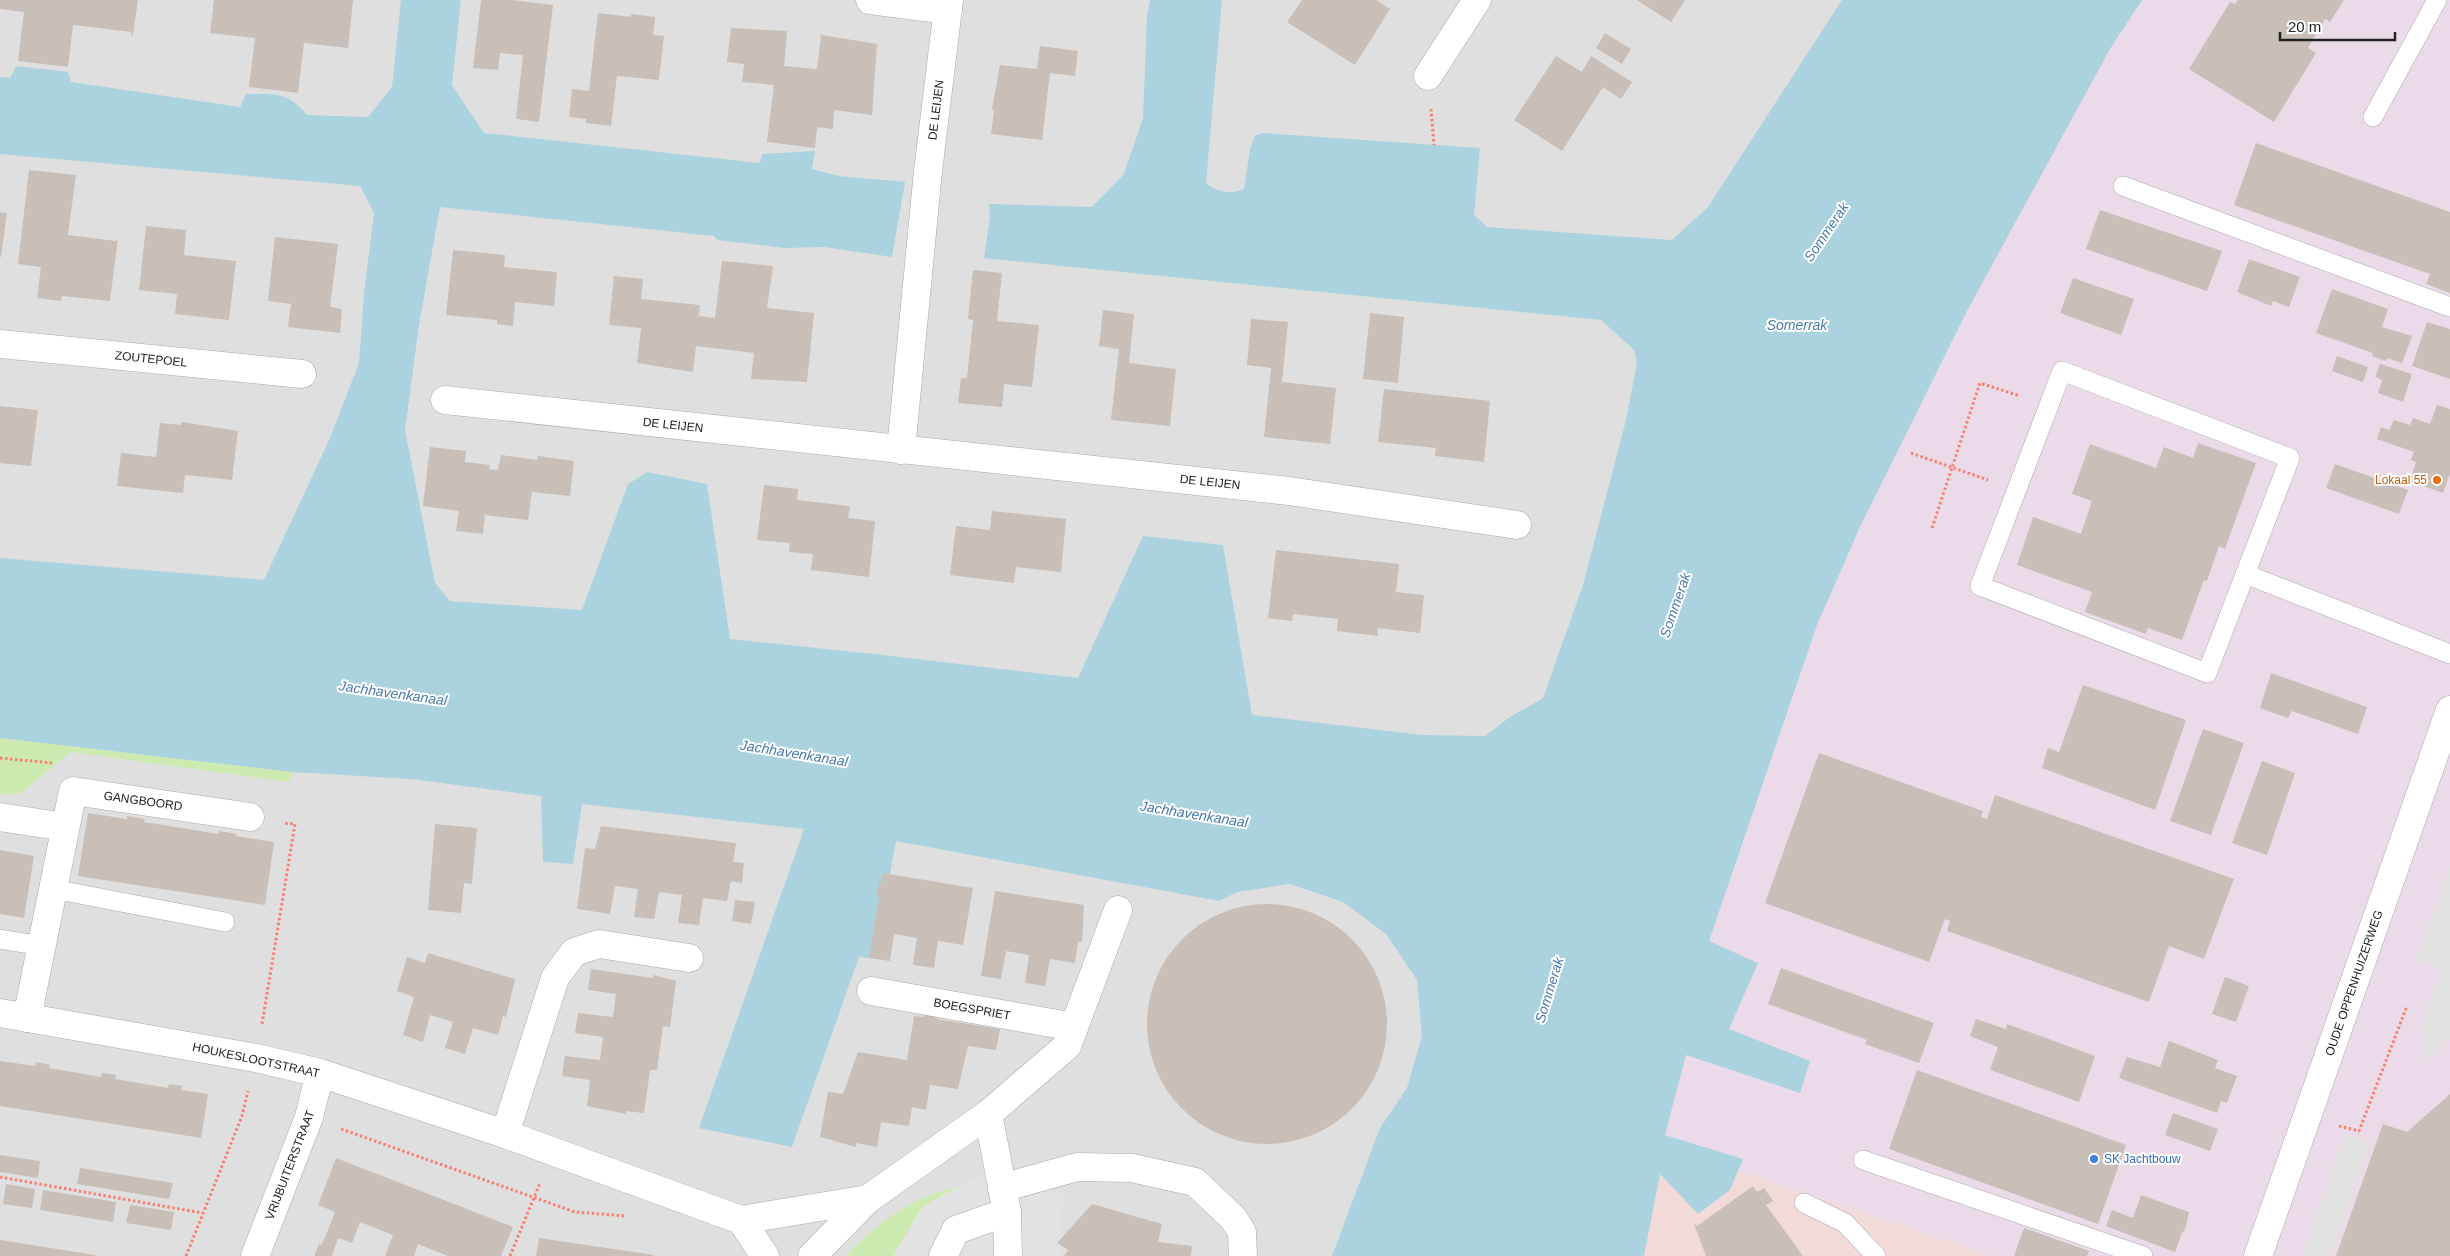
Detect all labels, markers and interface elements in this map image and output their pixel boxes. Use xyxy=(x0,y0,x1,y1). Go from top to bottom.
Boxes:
scale bar xyxy=(2280,10,2395,42)
text: 20 m xyxy=(2288,18,2321,35)
street label: DE LEIJEN xyxy=(925,79,947,141)
water label: Sommerak xyxy=(1800,199,1852,265)
water label: Somerrak xyxy=(1767,317,1828,333)
street label: ZOUTEPOEL xyxy=(114,348,188,370)
street label: DE LEIJEN xyxy=(642,415,704,435)
street label: DE LEIJEN xyxy=(1179,472,1241,492)
place label: Lokaal 55 xyxy=(2375,473,2427,487)
marker: Lokaal 55 xyxy=(2431,474,2443,486)
water label: Sommerak xyxy=(1656,569,1694,640)
water label: Jachhavenkanaal xyxy=(337,677,449,709)
water label: Jachhavenkanaal xyxy=(738,736,850,770)
street label: GANGBOORD xyxy=(103,789,184,813)
water label: Jachhavenkanaal xyxy=(1138,797,1250,831)
street label: OUDE OPPENHUIZERWEG xyxy=(2322,908,2386,1058)
water label: Sommerak xyxy=(1531,954,1567,1025)
street label: BOEGSPRIET xyxy=(932,995,1012,1023)
street label: HOUKESLOOTSTRAAT xyxy=(191,1040,322,1080)
street label: VRIJBUITERSTRAAT xyxy=(263,1108,318,1222)
place label: SK Jachtbouw xyxy=(2104,1152,2181,1166)
marker: SK Jachtbouw xyxy=(2088,1153,2100,1165)

